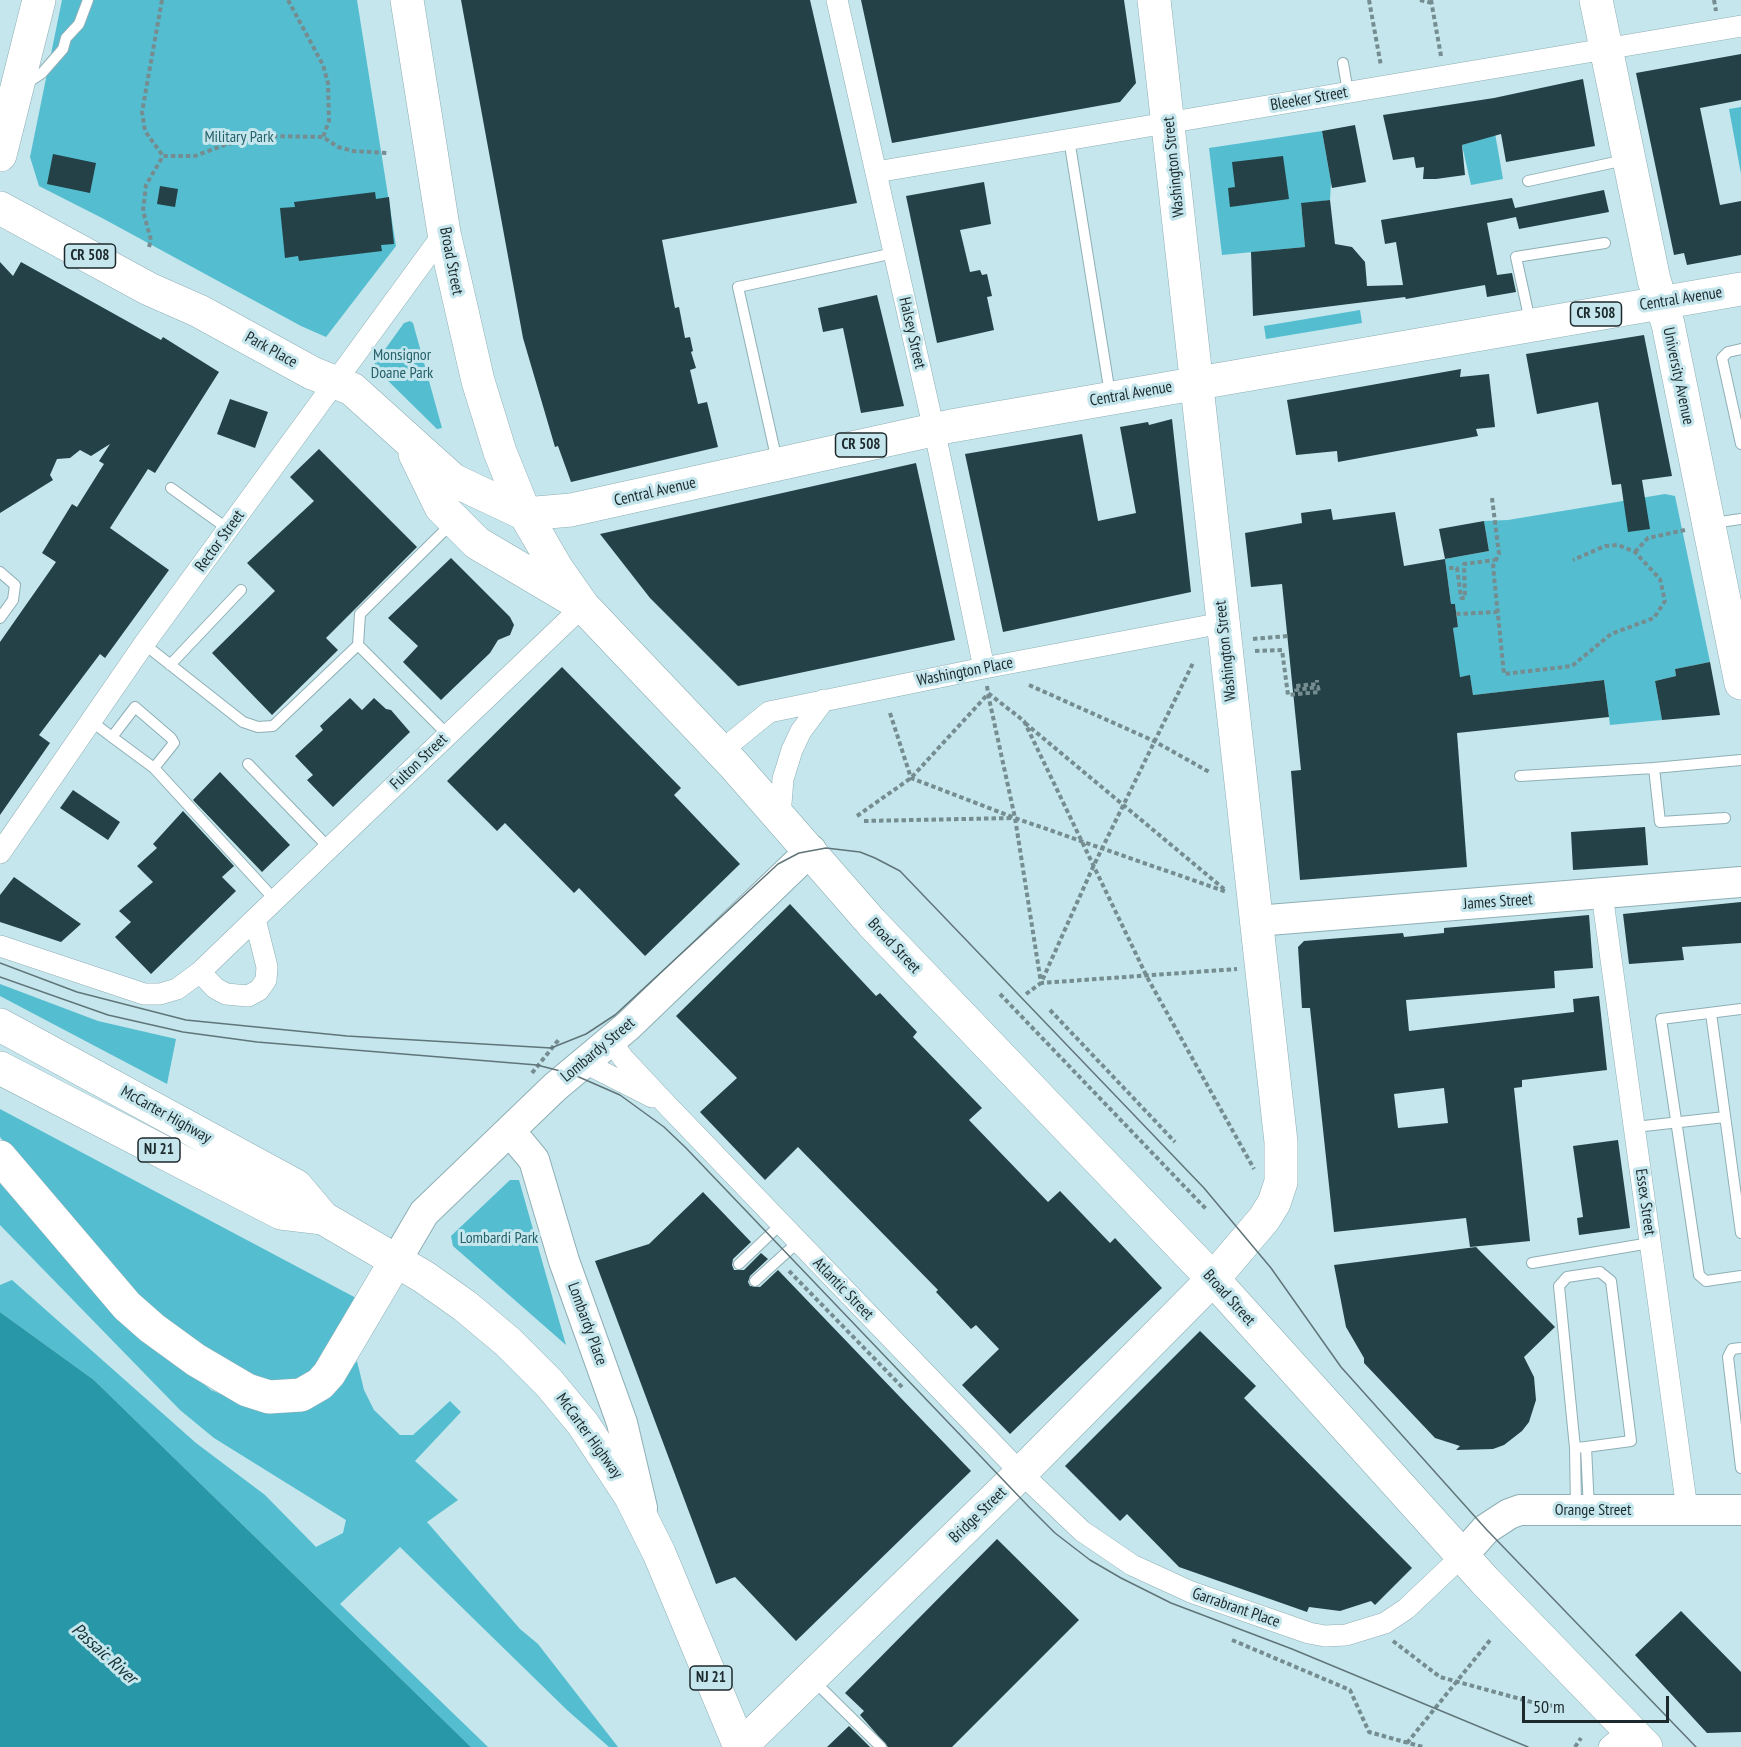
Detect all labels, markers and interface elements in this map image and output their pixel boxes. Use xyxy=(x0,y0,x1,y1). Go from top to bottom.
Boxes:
street label: Bleeker Street xyxy=(1269,83,1349,115)
street label: Washington Street xyxy=(1159,116,1189,218)
park label: Military Park xyxy=(204,127,274,147)
street label: Broad Street xyxy=(435,225,467,297)
road number: CR 508 xyxy=(64,244,116,268)
street label: Central Avenue xyxy=(1638,283,1724,315)
street label: Halsey Street xyxy=(894,295,930,371)
road number: CR 508 xyxy=(1570,302,1622,326)
street label: University Avenue xyxy=(1658,326,1698,426)
street label: Park Place xyxy=(242,328,300,372)
park label: Monsignor Doane Park xyxy=(371,345,433,383)
street label: Central Avenue xyxy=(1088,377,1174,411)
road number: CR 508 xyxy=(836,433,886,457)
street label: Central Avenue xyxy=(612,473,698,511)
street label: Rector Street xyxy=(191,507,249,575)
street label: Washington Street xyxy=(1211,600,1241,702)
street label: Washington Place xyxy=(915,653,1015,691)
street label: Fulton Street xyxy=(386,730,452,794)
street label: James Street xyxy=(1463,890,1533,914)
street label: Broad Street xyxy=(864,914,924,978)
street label: Lombardy Street xyxy=(557,1014,639,1086)
street label: McCarter Highway xyxy=(117,1082,215,1148)
road number: NJ 21 xyxy=(138,1138,180,1162)
street label: Essex Street xyxy=(1631,1167,1659,1237)
park label: Lombardi Park xyxy=(460,1228,538,1248)
street label: Atlantic Street xyxy=(809,1254,877,1324)
street label: Broad Street xyxy=(1199,1266,1259,1330)
street label: Lombardy Place xyxy=(563,1280,611,1368)
street label: McCarter Highway xyxy=(552,1390,626,1482)
street label: Bridge Street xyxy=(945,1483,1011,1547)
street label: Orange Street xyxy=(1555,1500,1631,1520)
street label: Garrabrant Place xyxy=(1190,1584,1282,1632)
water label: Passaic River xyxy=(67,1619,141,1689)
road number: NJ 21 xyxy=(690,1666,732,1690)
scale bar xyxy=(1525,1684,1672,1722)
text: 50 m xyxy=(1533,1695,1565,1718)

